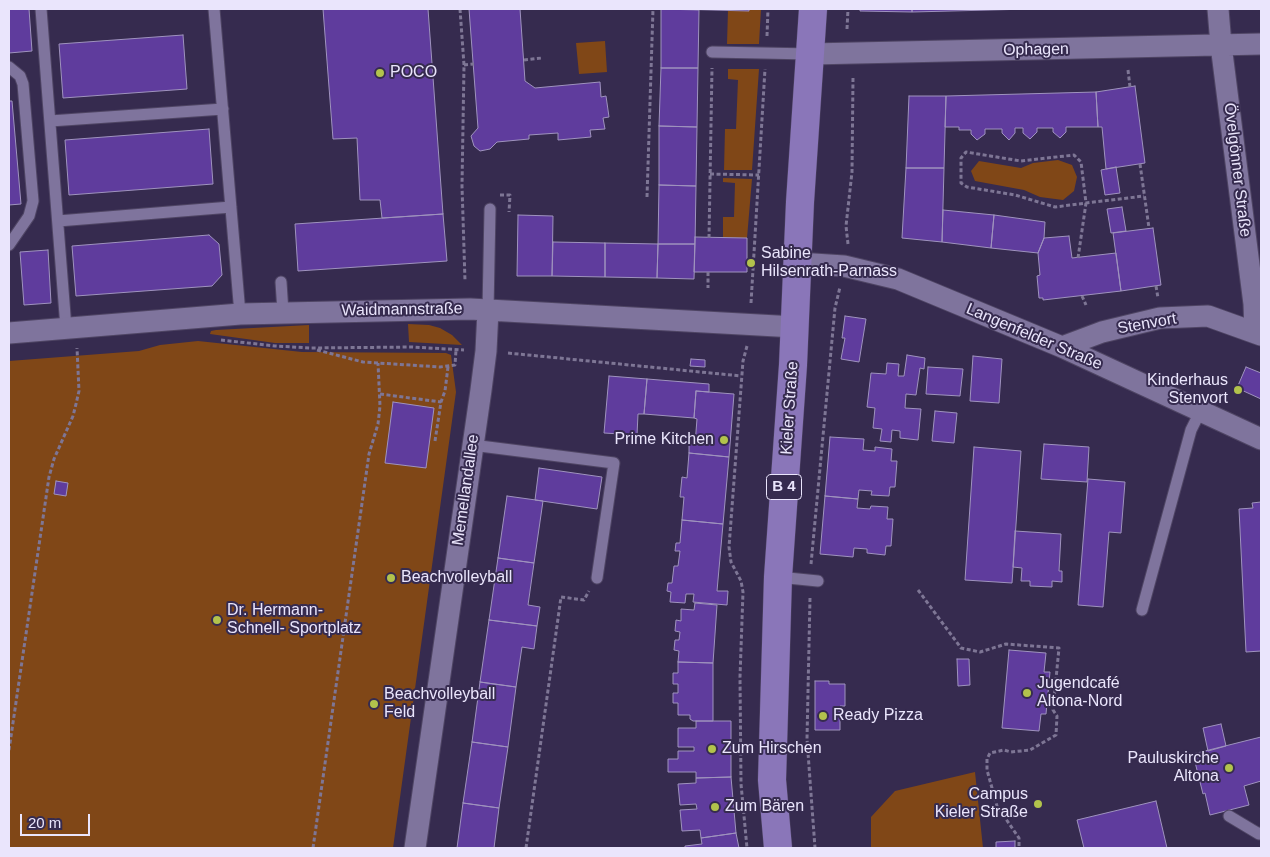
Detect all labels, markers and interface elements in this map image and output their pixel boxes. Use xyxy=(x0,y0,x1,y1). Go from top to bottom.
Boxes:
street label: Ophagen xyxy=(1003,40,1069,60)
place label: POCO xyxy=(390,63,437,83)
marker: POCO xyxy=(374,67,386,79)
street label: Övelgönner Straße xyxy=(1219,102,1255,238)
place label: Sabine Hilsenrath-Parnass xyxy=(761,244,897,282)
marker: Sabine Hilsenrath-Parnass xyxy=(745,257,757,269)
street label: Waidmannstraße xyxy=(341,299,463,321)
street label: Langenfelder Straße xyxy=(963,300,1105,374)
street label: Stenvort xyxy=(1116,309,1178,339)
street label: Kieler Straße xyxy=(777,361,803,455)
place label: Kinderhaus Stenvort xyxy=(1147,371,1228,409)
marker: Kinderhaus Stenvort xyxy=(1232,384,1244,396)
place label: Prime Kitchen xyxy=(614,430,714,450)
street label: Memellandallee xyxy=(449,433,483,547)
marker: Prime Kitchen xyxy=(718,434,730,446)
road number: B 4 xyxy=(766,474,802,500)
place label: Beachvolleyball xyxy=(401,568,512,588)
marker: Beachvolleyball xyxy=(385,572,397,584)
place label: Dr. Hermann- Schnell- Sportplatz xyxy=(227,601,361,639)
marker: Dr. Hermann- Schnell- Sportplatz xyxy=(211,614,223,626)
place label: Jugendcafé Altona-Nord xyxy=(1037,674,1122,712)
place label: Beachvolleyball Feld xyxy=(384,685,495,723)
marker: Jugendcafé Altona-Nord xyxy=(1021,687,1033,699)
marker: Beachvolleyball Feld xyxy=(368,698,380,710)
place label: Ready Pizza xyxy=(833,706,923,726)
marker: Ready Pizza xyxy=(817,710,829,722)
place label: Zum Hirschen xyxy=(722,739,822,759)
marker: Zum Hirschen xyxy=(706,743,718,755)
place label: Pauluskirche Altona xyxy=(1127,749,1219,787)
marker: Pauluskirche Altona xyxy=(1223,762,1235,774)
place label: Campus Kieler Straße xyxy=(935,785,1028,823)
place label: Zum Bären xyxy=(725,797,804,817)
marker: Campus Kieler Straße xyxy=(1032,798,1044,810)
marker: Zum Bären xyxy=(709,801,721,813)
scale bar xyxy=(22,804,92,836)
text: 20 m xyxy=(28,814,61,831)

